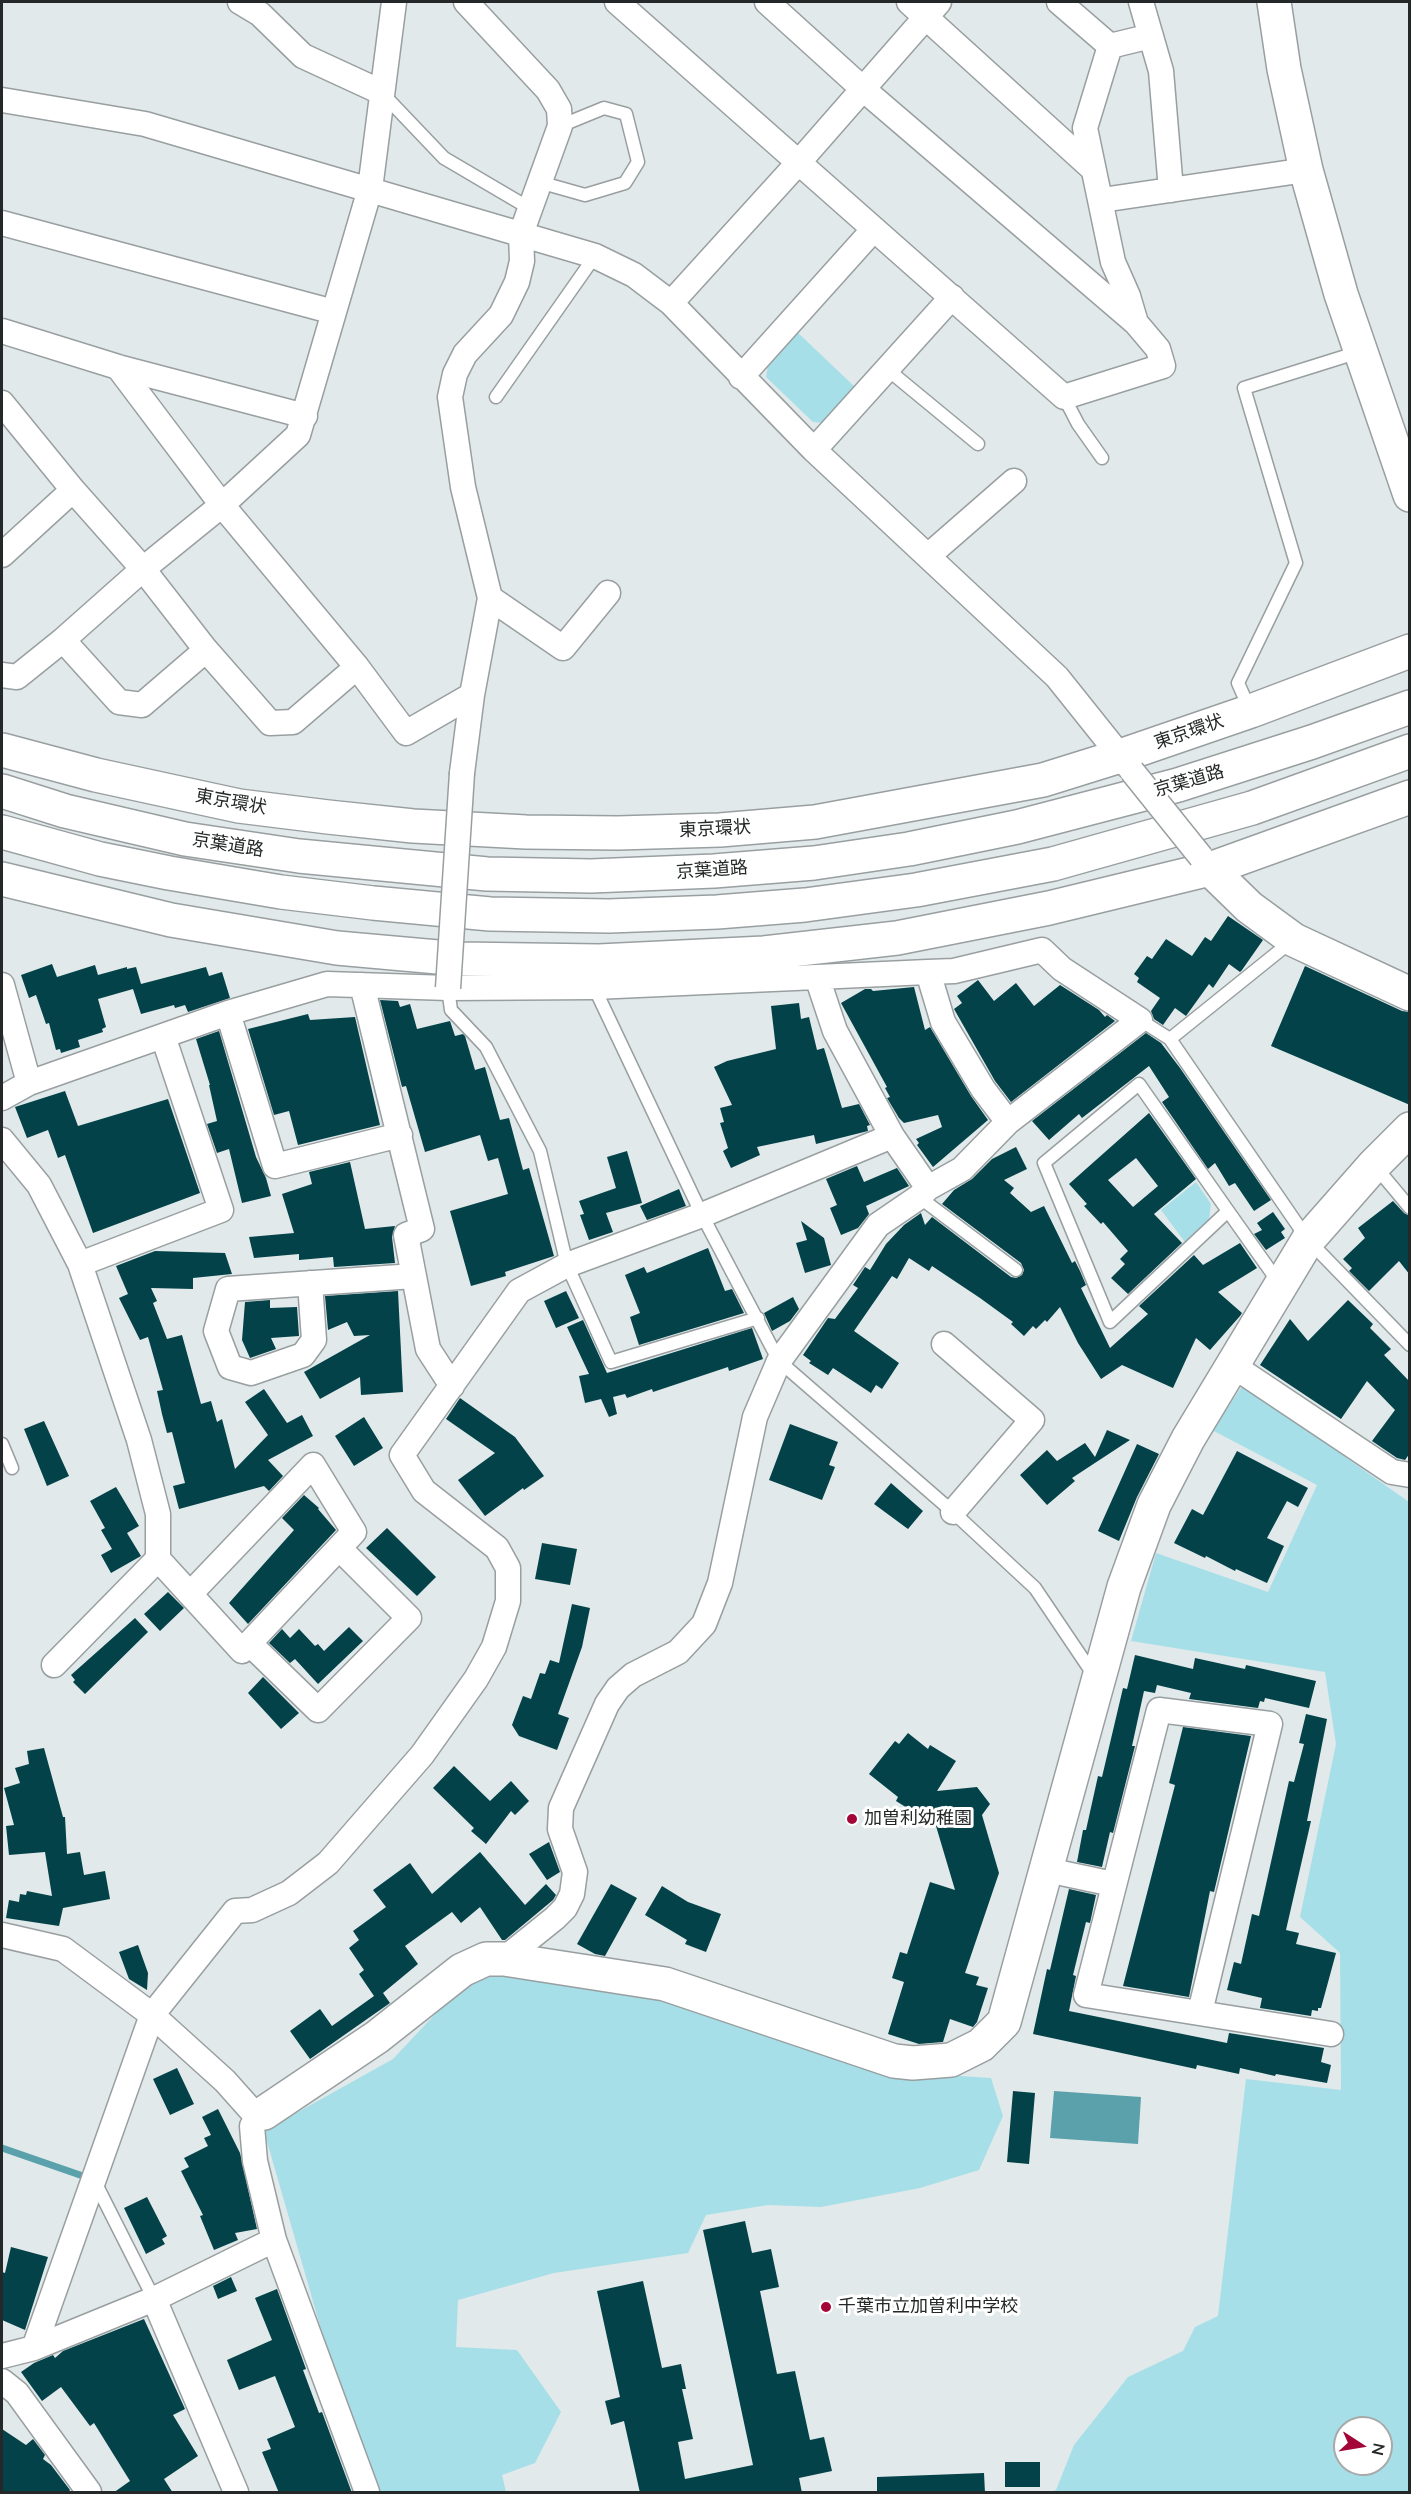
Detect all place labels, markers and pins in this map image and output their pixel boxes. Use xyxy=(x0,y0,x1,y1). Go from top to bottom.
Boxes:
place label: 加曽利幼稚園 xyxy=(864,1808,972,1830)
marker: 加曽利幼稚園 xyxy=(845,1812,859,1826)
place label: 千葉市立加曽利中学校 xyxy=(838,2296,1018,2318)
marker: 千葉市立加曽利中学校 xyxy=(819,2300,833,2314)

